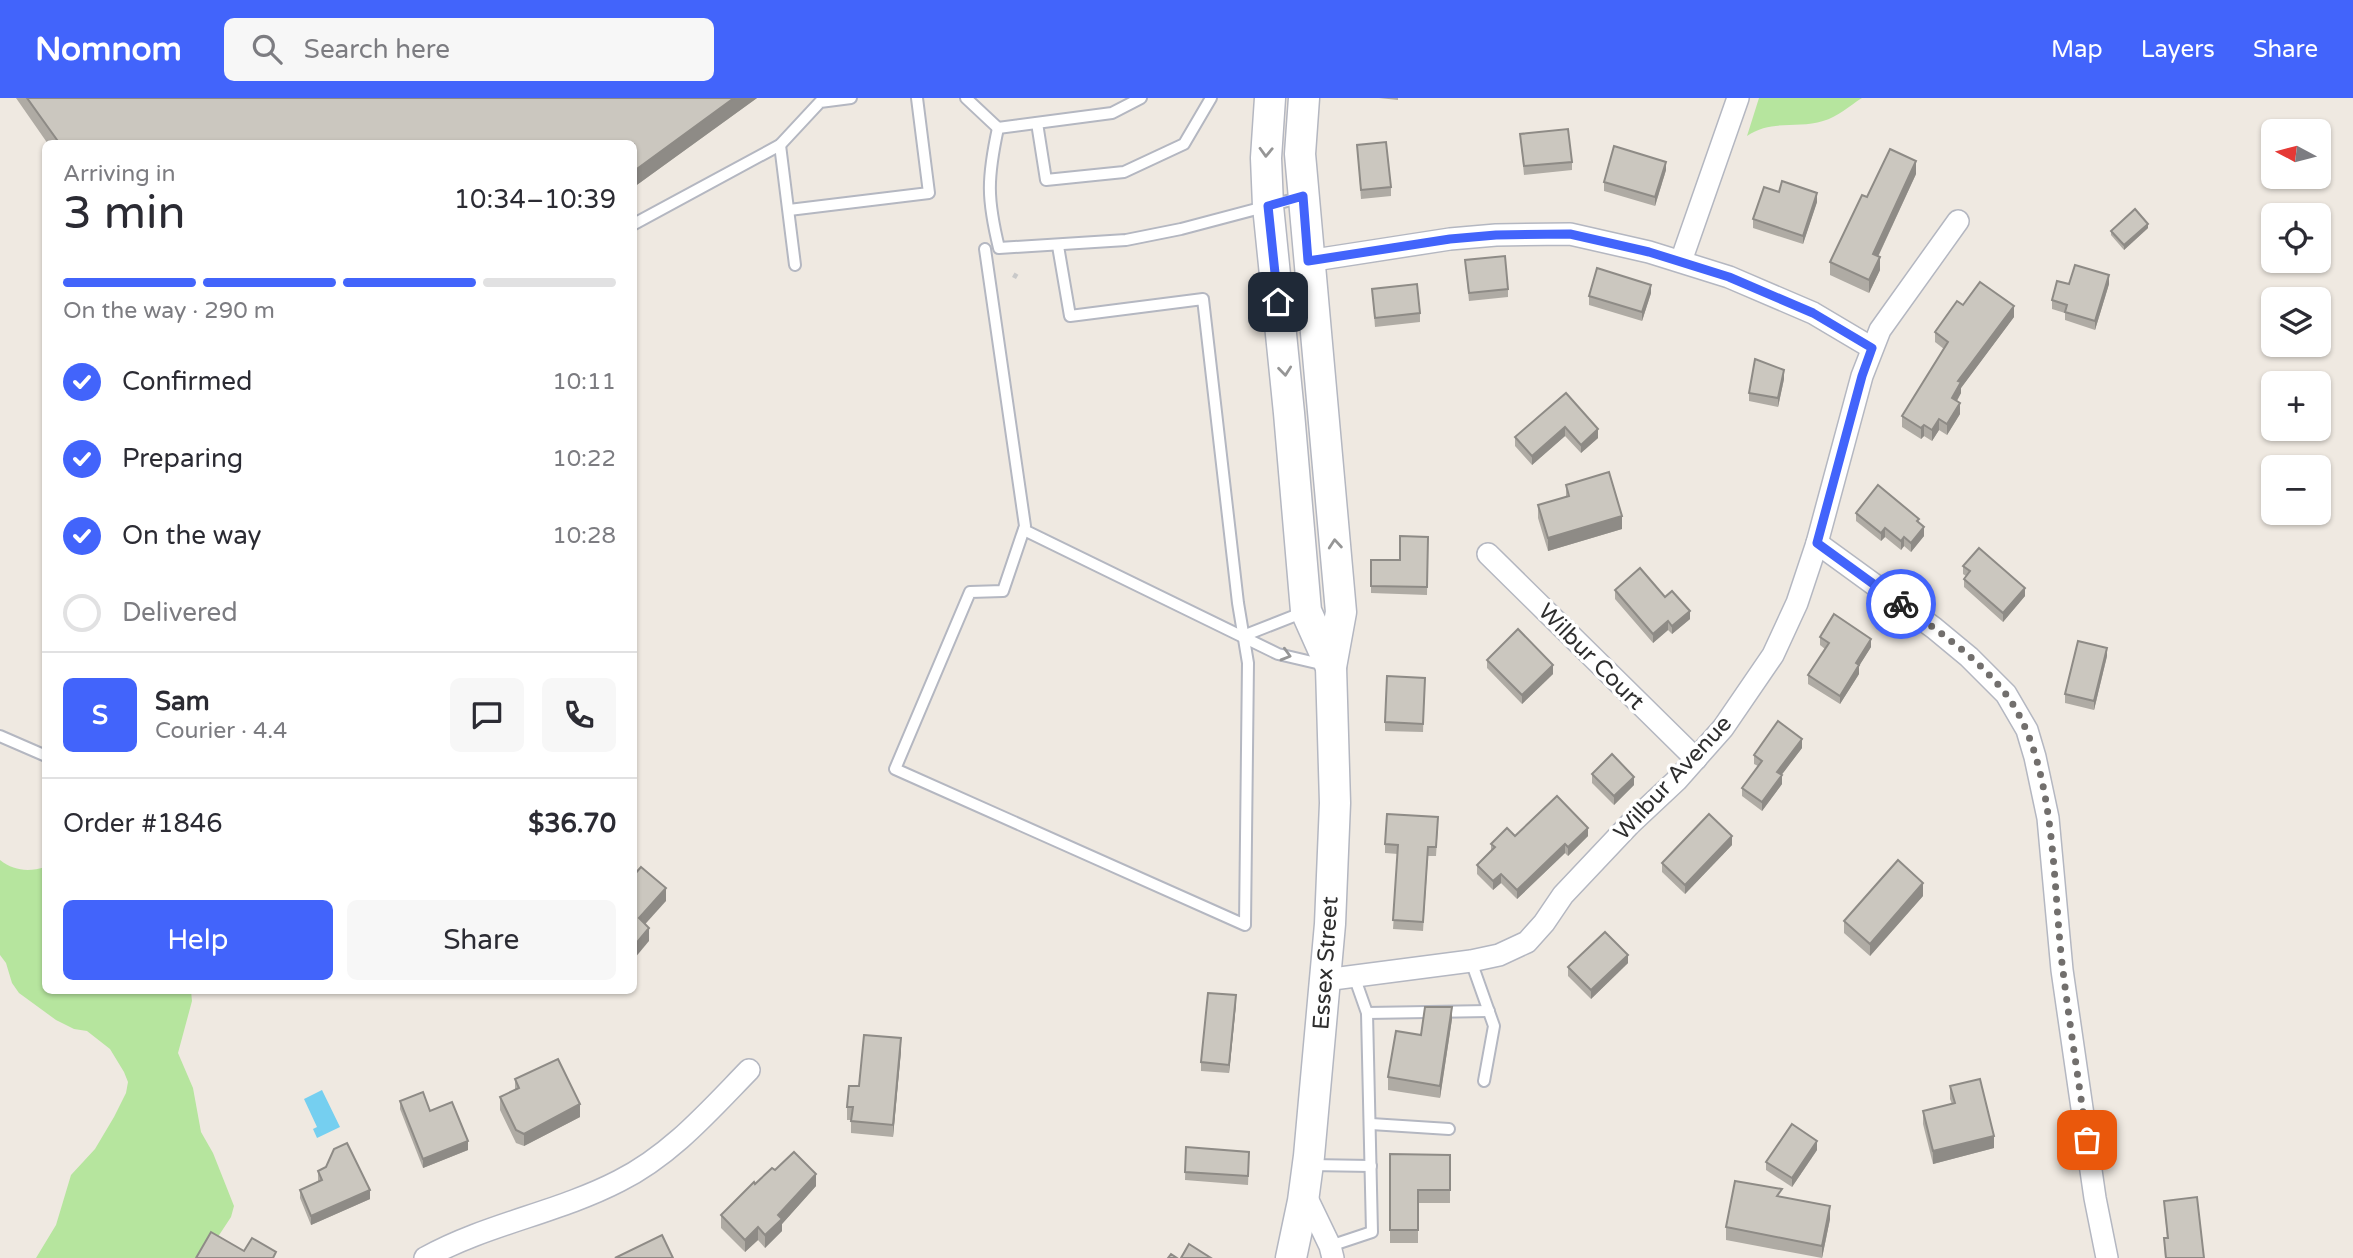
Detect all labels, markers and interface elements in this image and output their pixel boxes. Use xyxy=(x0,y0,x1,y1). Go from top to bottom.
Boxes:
search box xyxy=(224,18,714,81)
text: Nomnom xyxy=(35,30,182,69)
icon: search xyxy=(248,30,286,68)
text: Search here xyxy=(304,34,450,65)
text: Map xyxy=(2051,35,2103,64)
text: Layers xyxy=(2141,35,2215,64)
text: Share xyxy=(2253,35,2318,64)
north arrow xyxy=(2261,119,2331,189)
map controls xyxy=(2261,119,2331,525)
one-way arrow xyxy=(1259,147,1274,158)
text: Arriving in xyxy=(63,160,176,188)
text: 10:34–10:39 xyxy=(454,184,616,215)
text: 3 min xyxy=(63,186,186,241)
button: locate xyxy=(2261,203,2331,273)
pin xyxy=(1248,272,1308,332)
icon: home xyxy=(1259,283,1297,321)
button: layers xyxy=(2261,287,2331,357)
text: On the way · 290 m xyxy=(63,297,275,325)
icon: check xyxy=(63,363,101,401)
text: Confirmed xyxy=(122,366,252,397)
one-way arrow xyxy=(1277,366,1292,377)
text: 10:11 xyxy=(552,368,616,396)
button: + xyxy=(2261,371,2331,441)
icon: check xyxy=(63,440,101,478)
text: Preparing xyxy=(122,443,243,474)
text: 10:22 xyxy=(552,445,616,473)
button: − xyxy=(2261,455,2331,525)
icon: check xyxy=(63,517,101,555)
text: On the way xyxy=(122,520,262,551)
text: 10:28 xyxy=(552,522,616,550)
one-way arrow xyxy=(1328,538,1343,549)
courier xyxy=(1866,569,1936,639)
icon: bike xyxy=(1882,585,1920,623)
text: Delivered xyxy=(122,597,238,628)
street label: Wilbur Court xyxy=(1532,598,1650,716)
one-way arrow xyxy=(1279,647,1291,661)
button: chat xyxy=(450,678,524,752)
button: phone xyxy=(542,678,616,752)
text: Sam xyxy=(155,686,210,717)
text: S xyxy=(92,700,108,731)
street label: Wilbur Avenue xyxy=(1608,710,1738,846)
text: Courier · 4.4 xyxy=(155,717,287,745)
text: Order #1846 xyxy=(63,808,223,839)
text: $36.70 xyxy=(528,808,616,839)
street label: Essex Street xyxy=(1307,895,1345,1031)
button: Help xyxy=(63,900,333,980)
button: Share xyxy=(347,900,616,980)
pin xyxy=(2057,1110,2117,1170)
icon: bag xyxy=(2068,1121,2106,1159)

